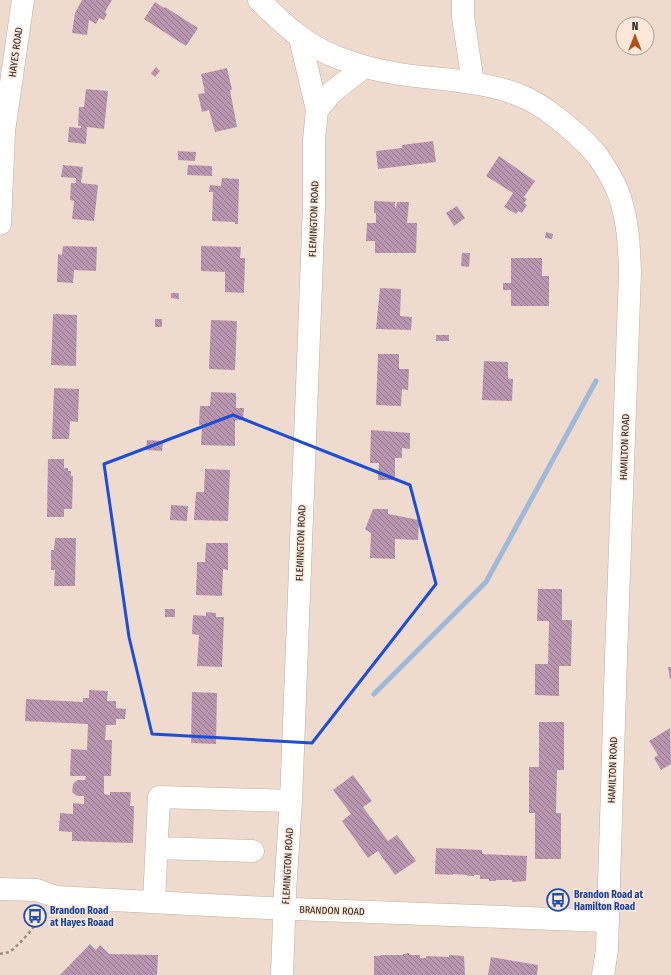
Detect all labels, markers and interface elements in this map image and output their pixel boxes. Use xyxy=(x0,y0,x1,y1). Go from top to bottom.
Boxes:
north arrow xyxy=(615,16,655,56)
text: N xyxy=(632,20,638,33)
street label: HAYES ROAD xyxy=(7,26,25,78)
street label: FLEMINGTON ROAD xyxy=(307,180,321,257)
street label: HAMILTON ROAD xyxy=(618,414,632,480)
street label: FLEMINGTON ROAD xyxy=(294,504,308,581)
street label: HAMILTON ROAD xyxy=(606,737,620,803)
street label: FLEMINGTON ROAD xyxy=(280,827,296,905)
bus stop icon: Brandon Road at Hamilton Road xyxy=(545,887,571,913)
place label: Brandon Road at Hamilton Road xyxy=(574,889,643,913)
bus stop icon: Brandon Road at Hayes Roaad xyxy=(22,903,48,929)
street label: BRANDON ROAD xyxy=(299,904,365,918)
place label: Brandon Road at Hayes Roaad xyxy=(50,905,114,929)

